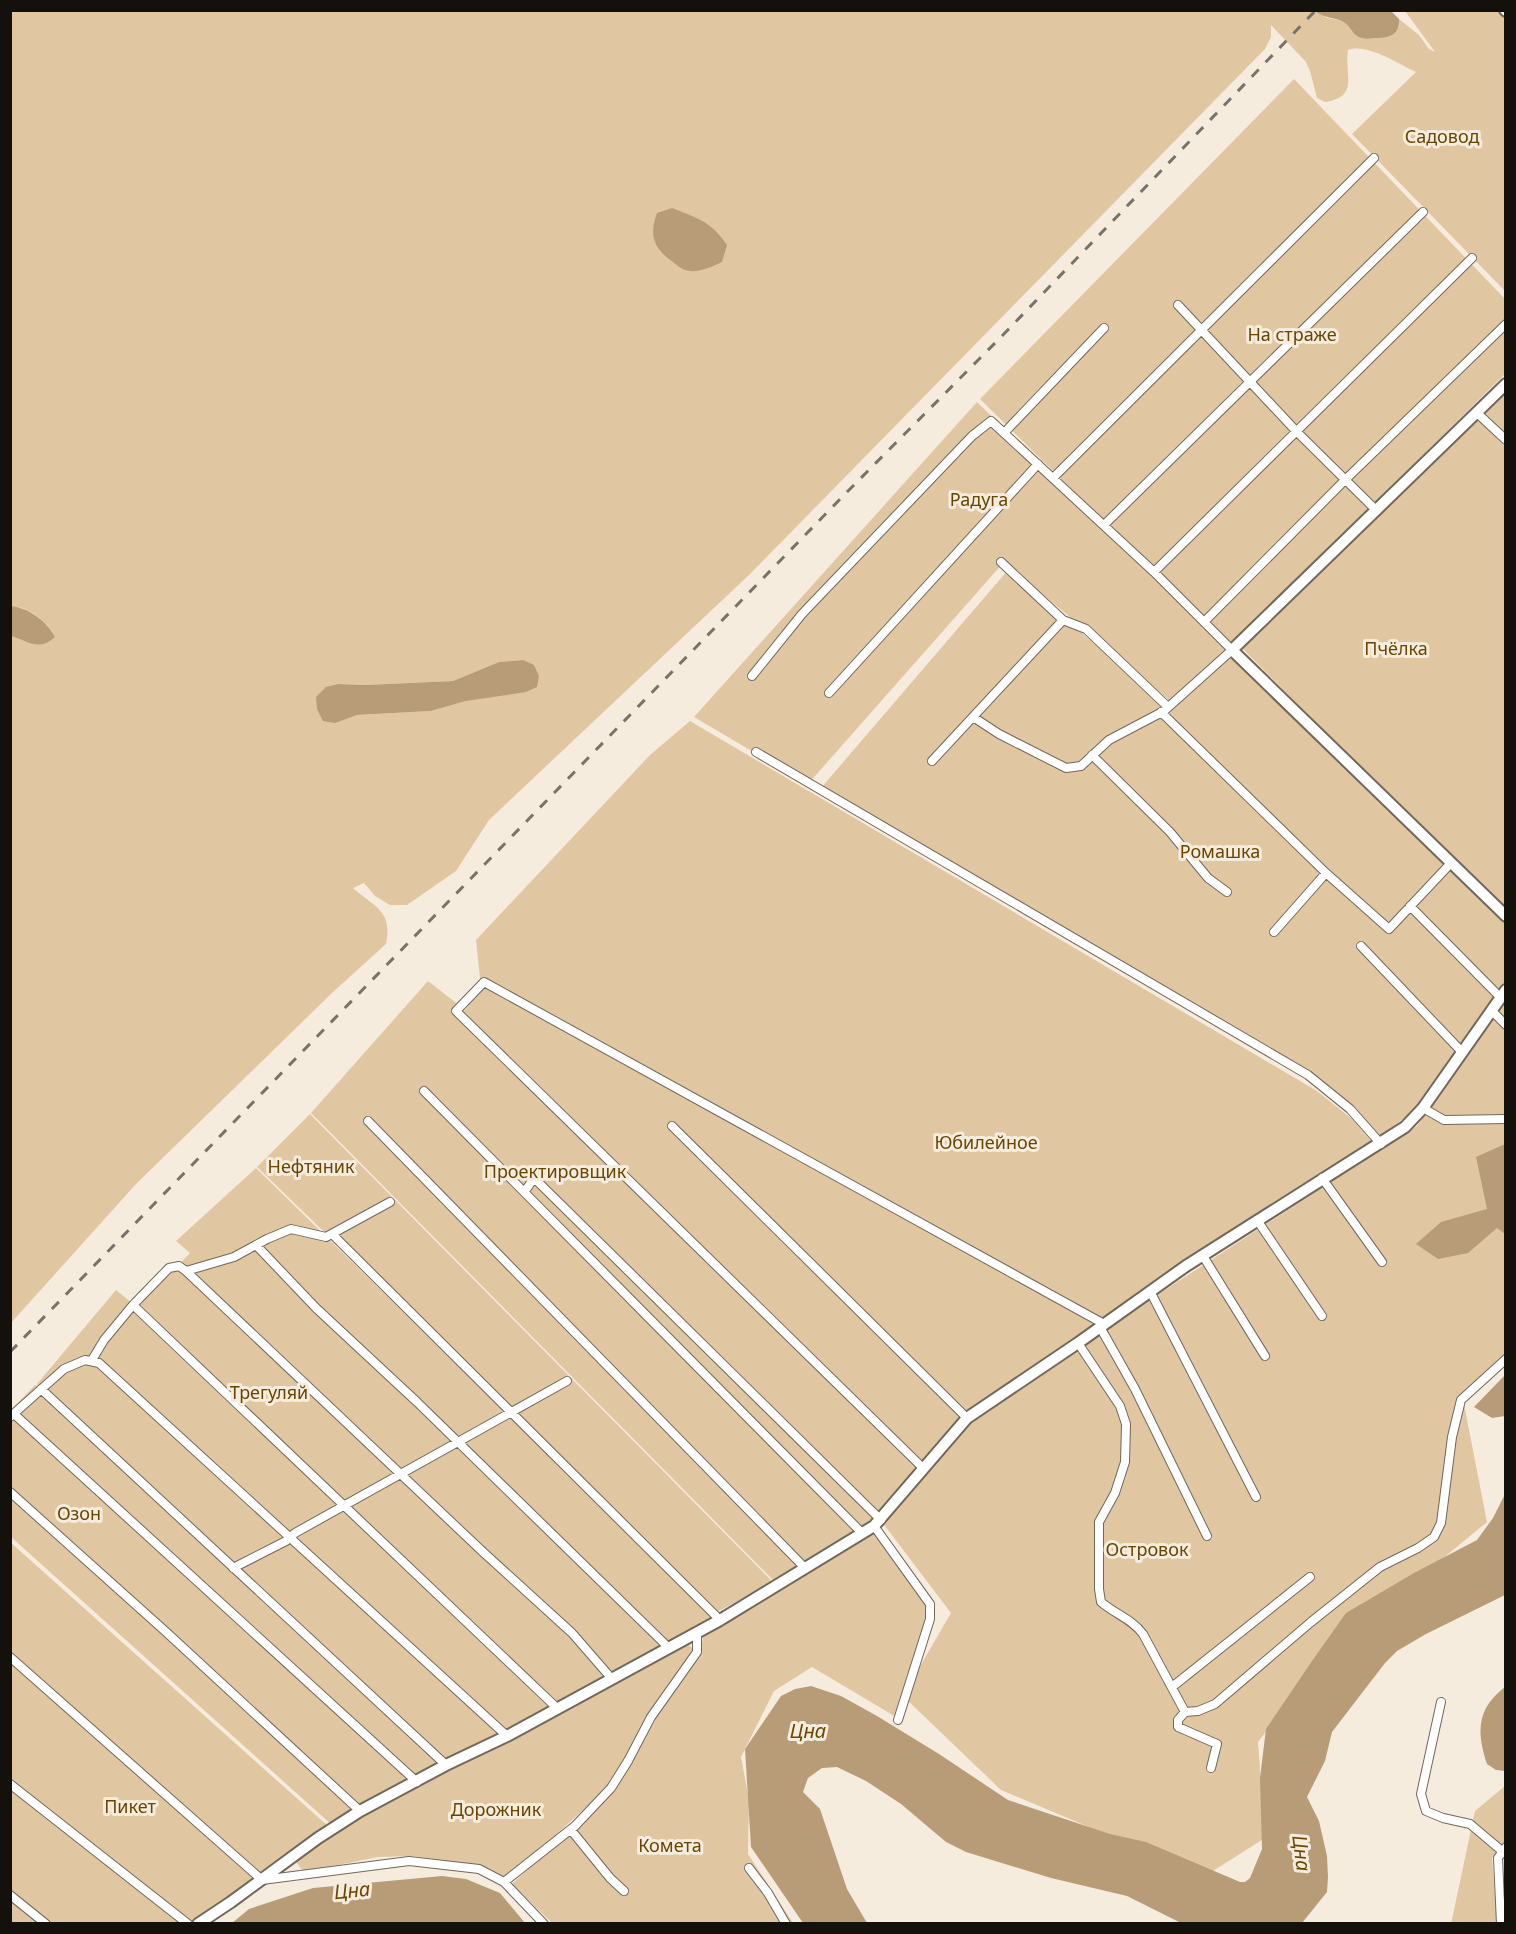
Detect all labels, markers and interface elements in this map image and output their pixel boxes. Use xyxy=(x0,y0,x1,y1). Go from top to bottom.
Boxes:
park label: Садовод xyxy=(1405,124,1479,148)
park label: На страже xyxy=(1247,322,1337,346)
park label: Радуга xyxy=(950,487,1008,511)
park label: Пчёлка xyxy=(1364,636,1428,660)
park label: Ромашка xyxy=(1180,839,1260,863)
park label: Юбилейное xyxy=(934,1130,1038,1154)
park label: Нефтяник xyxy=(268,1154,355,1178)
park label: Проектировщик xyxy=(484,1159,627,1183)
park label: Трегуляй xyxy=(230,1380,308,1404)
park label: Озон xyxy=(57,1501,101,1525)
park label: Островок xyxy=(1106,1537,1189,1561)
water label: Цна xyxy=(790,1717,826,1744)
park label: Пикет xyxy=(104,1794,156,1818)
park label: Дорожник xyxy=(451,1797,542,1821)
park label: Комета xyxy=(638,1833,702,1857)
water label: Цна xyxy=(1286,1833,1318,1873)
water label: Цна xyxy=(333,1875,371,1905)

